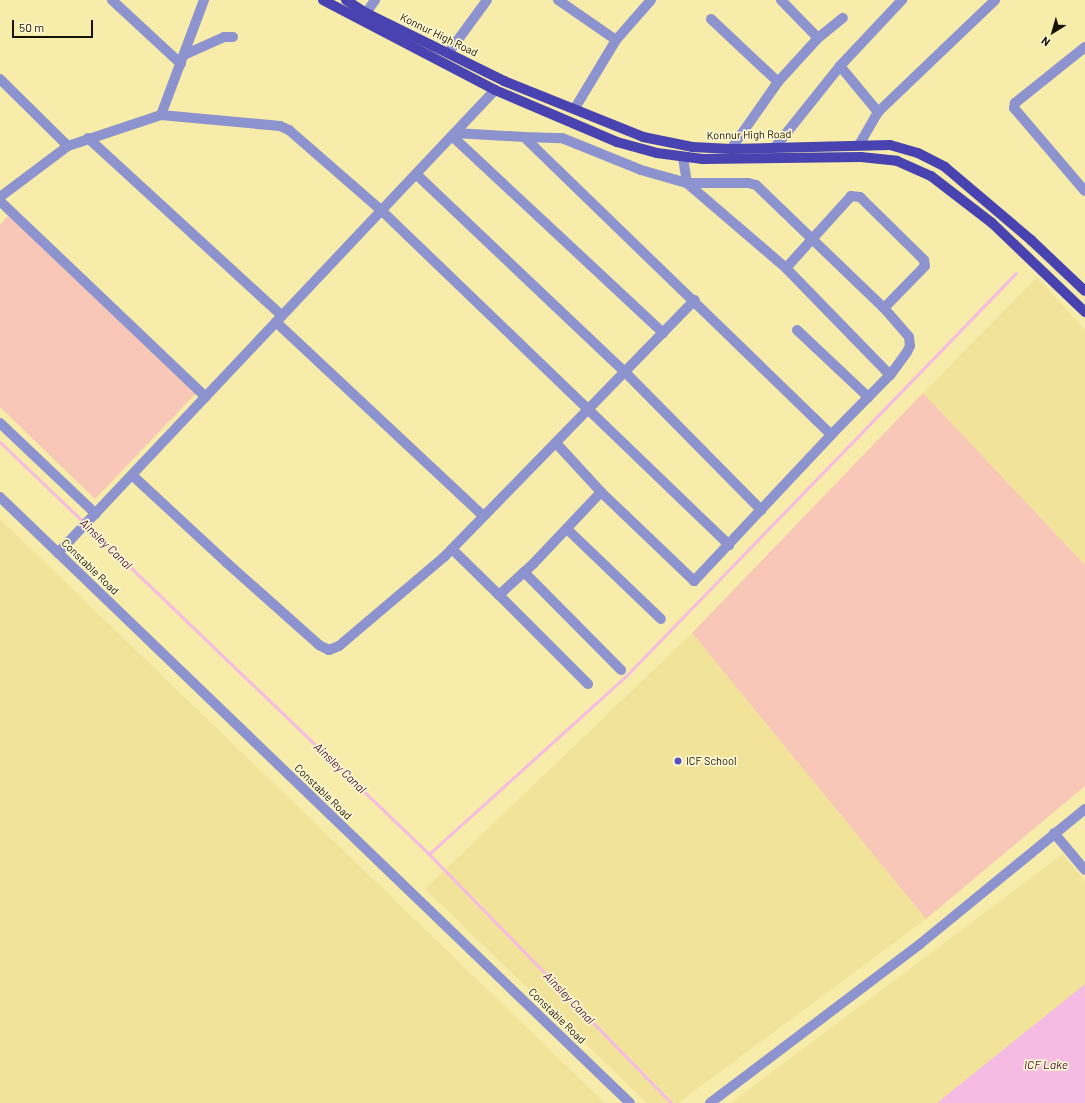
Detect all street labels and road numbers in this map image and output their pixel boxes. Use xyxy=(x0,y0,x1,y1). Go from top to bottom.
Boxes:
street label: Konnur High Road xyxy=(398,10,480,60)
street label: Konnur High Road xyxy=(706,128,792,142)
street label: Constable Road xyxy=(59,536,121,598)
street label: Constable Road xyxy=(292,761,354,823)
street label: Constable Road xyxy=(526,985,588,1047)

